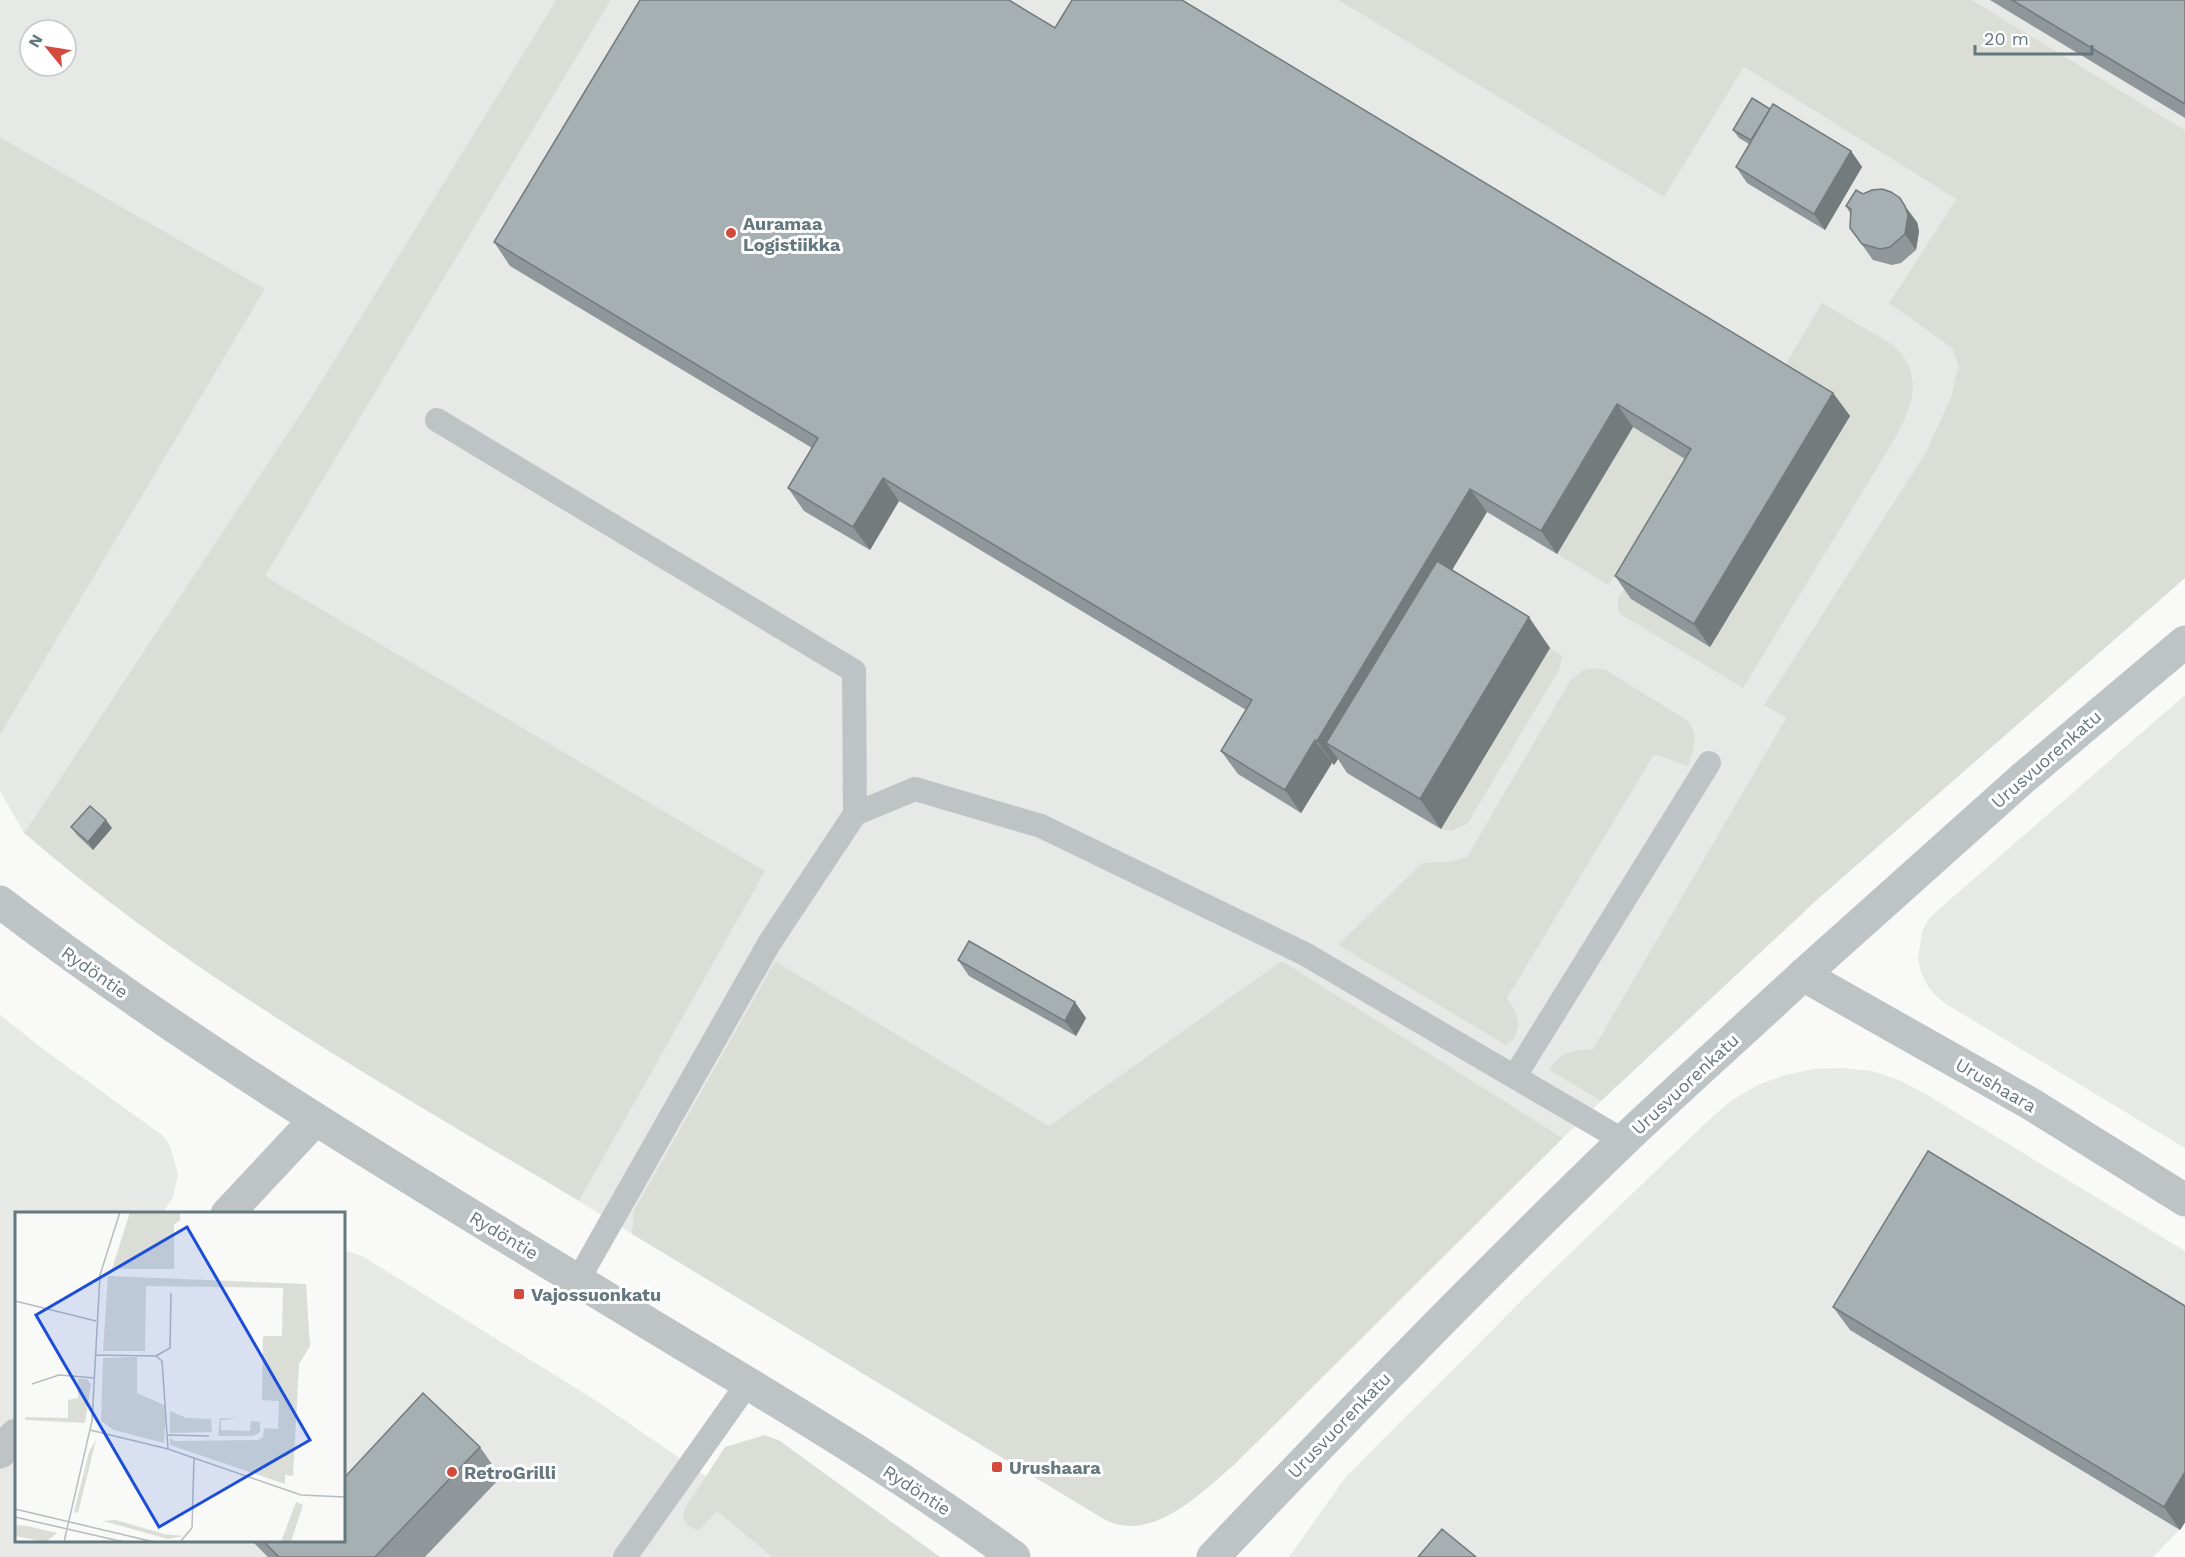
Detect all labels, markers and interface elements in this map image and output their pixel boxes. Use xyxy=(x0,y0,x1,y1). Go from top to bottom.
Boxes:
north arrow xyxy=(18,18,78,78)
scale bar xyxy=(1975,18,2092,56)
text: 20 m xyxy=(1984,28,2029,49)
text: N xyxy=(24,31,47,51)
place label: Auramaa Logistiikka xyxy=(743,213,841,255)
marker: Auramaa Logistiikka xyxy=(724,226,738,240)
street label: Urusvuorenkatu xyxy=(1987,706,2105,812)
street label: Rydöntie xyxy=(58,941,132,1003)
street label: Urusvuorenkatu xyxy=(1627,1029,1743,1139)
street label: Urushaara xyxy=(1952,1054,2040,1116)
street label: Rydöntie xyxy=(466,1206,542,1264)
inset map xyxy=(15,1212,345,1542)
place label: Vajossuonkatu xyxy=(531,1284,661,1305)
marker: Vajossuonkatu xyxy=(512,1287,526,1301)
street label: Urusvuorenkatu xyxy=(1283,1368,1395,1482)
place label: Urushaara xyxy=(1009,1457,1101,1478)
street label: Rydöntie xyxy=(879,1460,955,1520)
marker: Urushaara xyxy=(990,1460,1004,1474)
place label: RetroGrilli xyxy=(464,1462,556,1483)
marker: RetroGrilli xyxy=(445,1465,459,1479)

